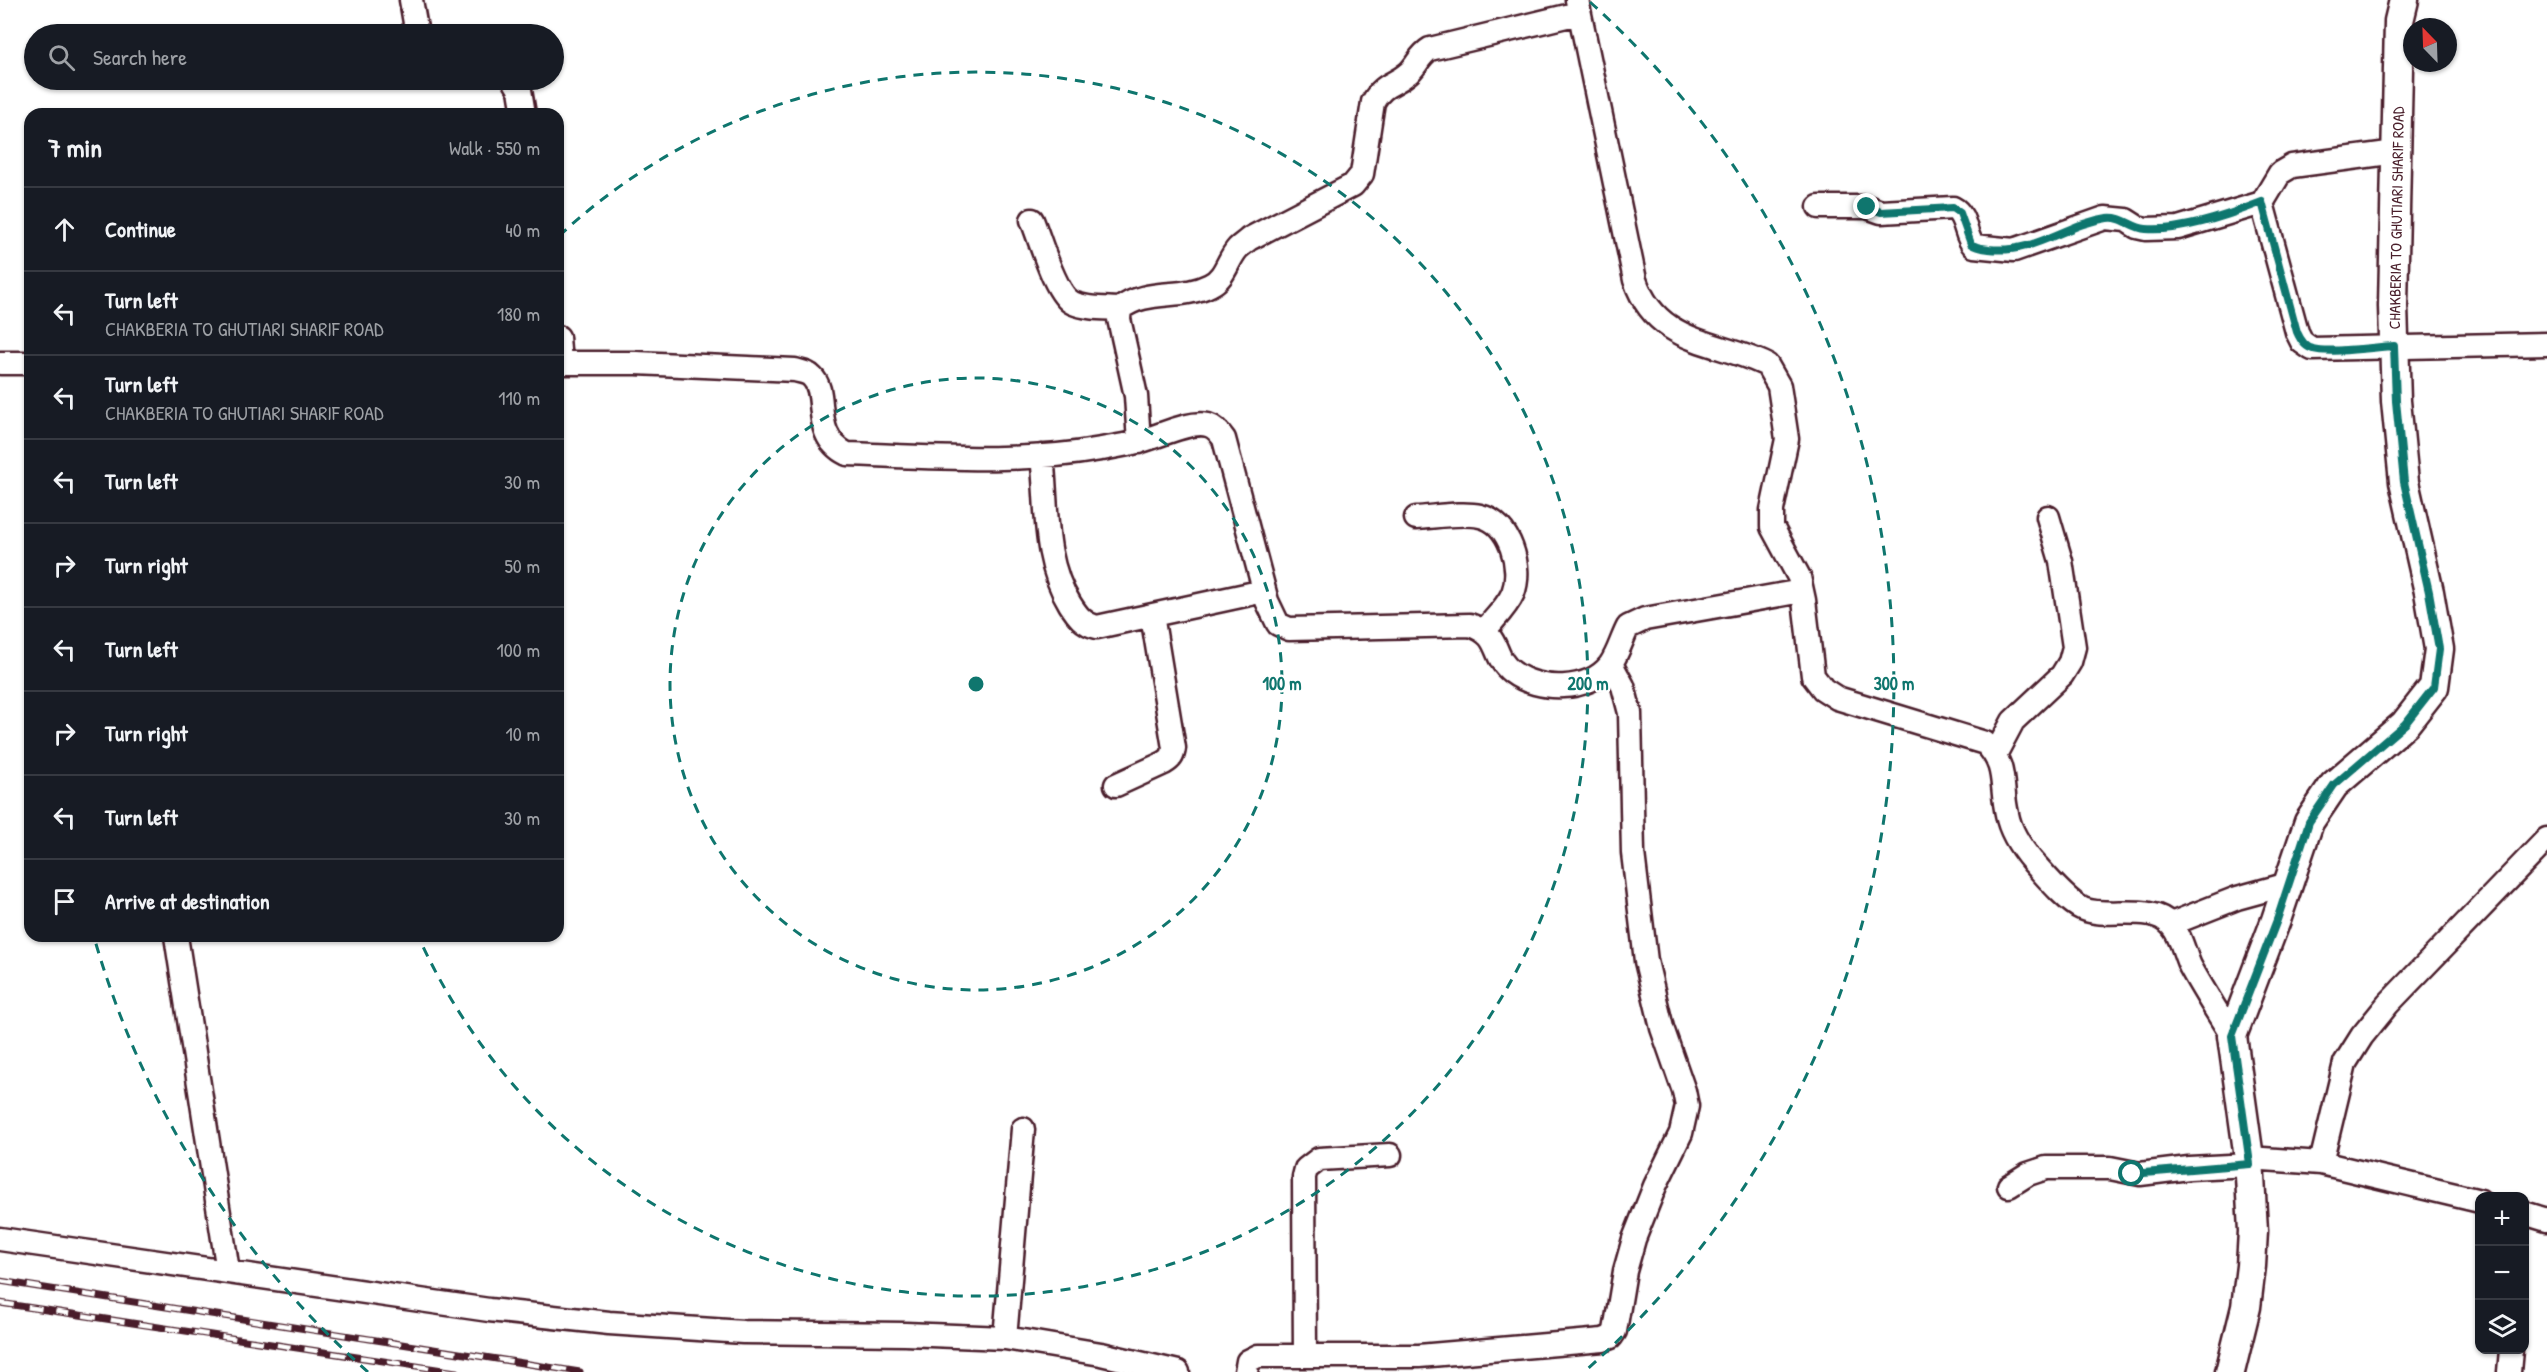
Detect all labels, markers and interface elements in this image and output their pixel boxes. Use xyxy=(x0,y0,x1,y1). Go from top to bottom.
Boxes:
north arrow xyxy=(2403,18,2457,72)
search box xyxy=(24,24,564,90)
icon: search xyxy=(45,41,78,74)
text: Search here xyxy=(93,42,187,72)
street label: CHAKBERIA TO GHUTIARI SHARIF ROAD xyxy=(2383,106,2409,330)
text: 7 min xyxy=(48,130,102,165)
text: Walk · 550 m xyxy=(449,134,540,161)
route end xyxy=(1853,193,1879,219)
icon: ahead xyxy=(48,213,81,246)
text: Continue xyxy=(105,214,176,244)
text: 40 m xyxy=(505,216,540,243)
text: Turn left xyxy=(105,285,178,315)
icon: left xyxy=(48,297,81,330)
text: 180 m xyxy=(497,300,540,327)
text: CHAKBERIA TO GHUTIARI SHARIF ROAD xyxy=(105,315,384,342)
text: Turn left xyxy=(105,369,178,399)
icon: left xyxy=(48,381,81,414)
text: 110 m xyxy=(498,384,540,411)
text: CHAKBERIA TO GHUTIARI SHARIF ROAD xyxy=(105,399,384,426)
icon: left xyxy=(48,465,81,498)
text: Turn left xyxy=(105,466,178,496)
text: 30 m xyxy=(504,468,540,495)
icon: right xyxy=(48,549,81,582)
text: Turn right xyxy=(105,550,188,580)
text: 50 m xyxy=(504,552,540,579)
icon: left xyxy=(48,633,81,666)
text: Turn left xyxy=(105,634,178,664)
text: 100 m xyxy=(497,636,540,663)
text: 100 m xyxy=(1262,671,1302,696)
text: 200 m xyxy=(1568,671,1608,696)
text: 300 m xyxy=(1874,671,1914,696)
centre of rings xyxy=(966,674,986,694)
icon: right xyxy=(48,717,81,750)
text: Turn right xyxy=(105,718,188,748)
text: 10 m xyxy=(506,720,540,747)
icon: left xyxy=(48,801,81,834)
text: Turn left xyxy=(105,802,178,832)
text: 30 m xyxy=(504,804,540,831)
icon: arrive xyxy=(48,885,81,918)
text: Arrive at destination xyxy=(105,886,270,916)
route start xyxy=(2118,1160,2144,1186)
map controls xyxy=(2475,1192,2529,1354)
button: + xyxy=(2475,1192,2529,1246)
button: − xyxy=(2475,1246,2529,1300)
button: layers xyxy=(2475,1300,2529,1354)

